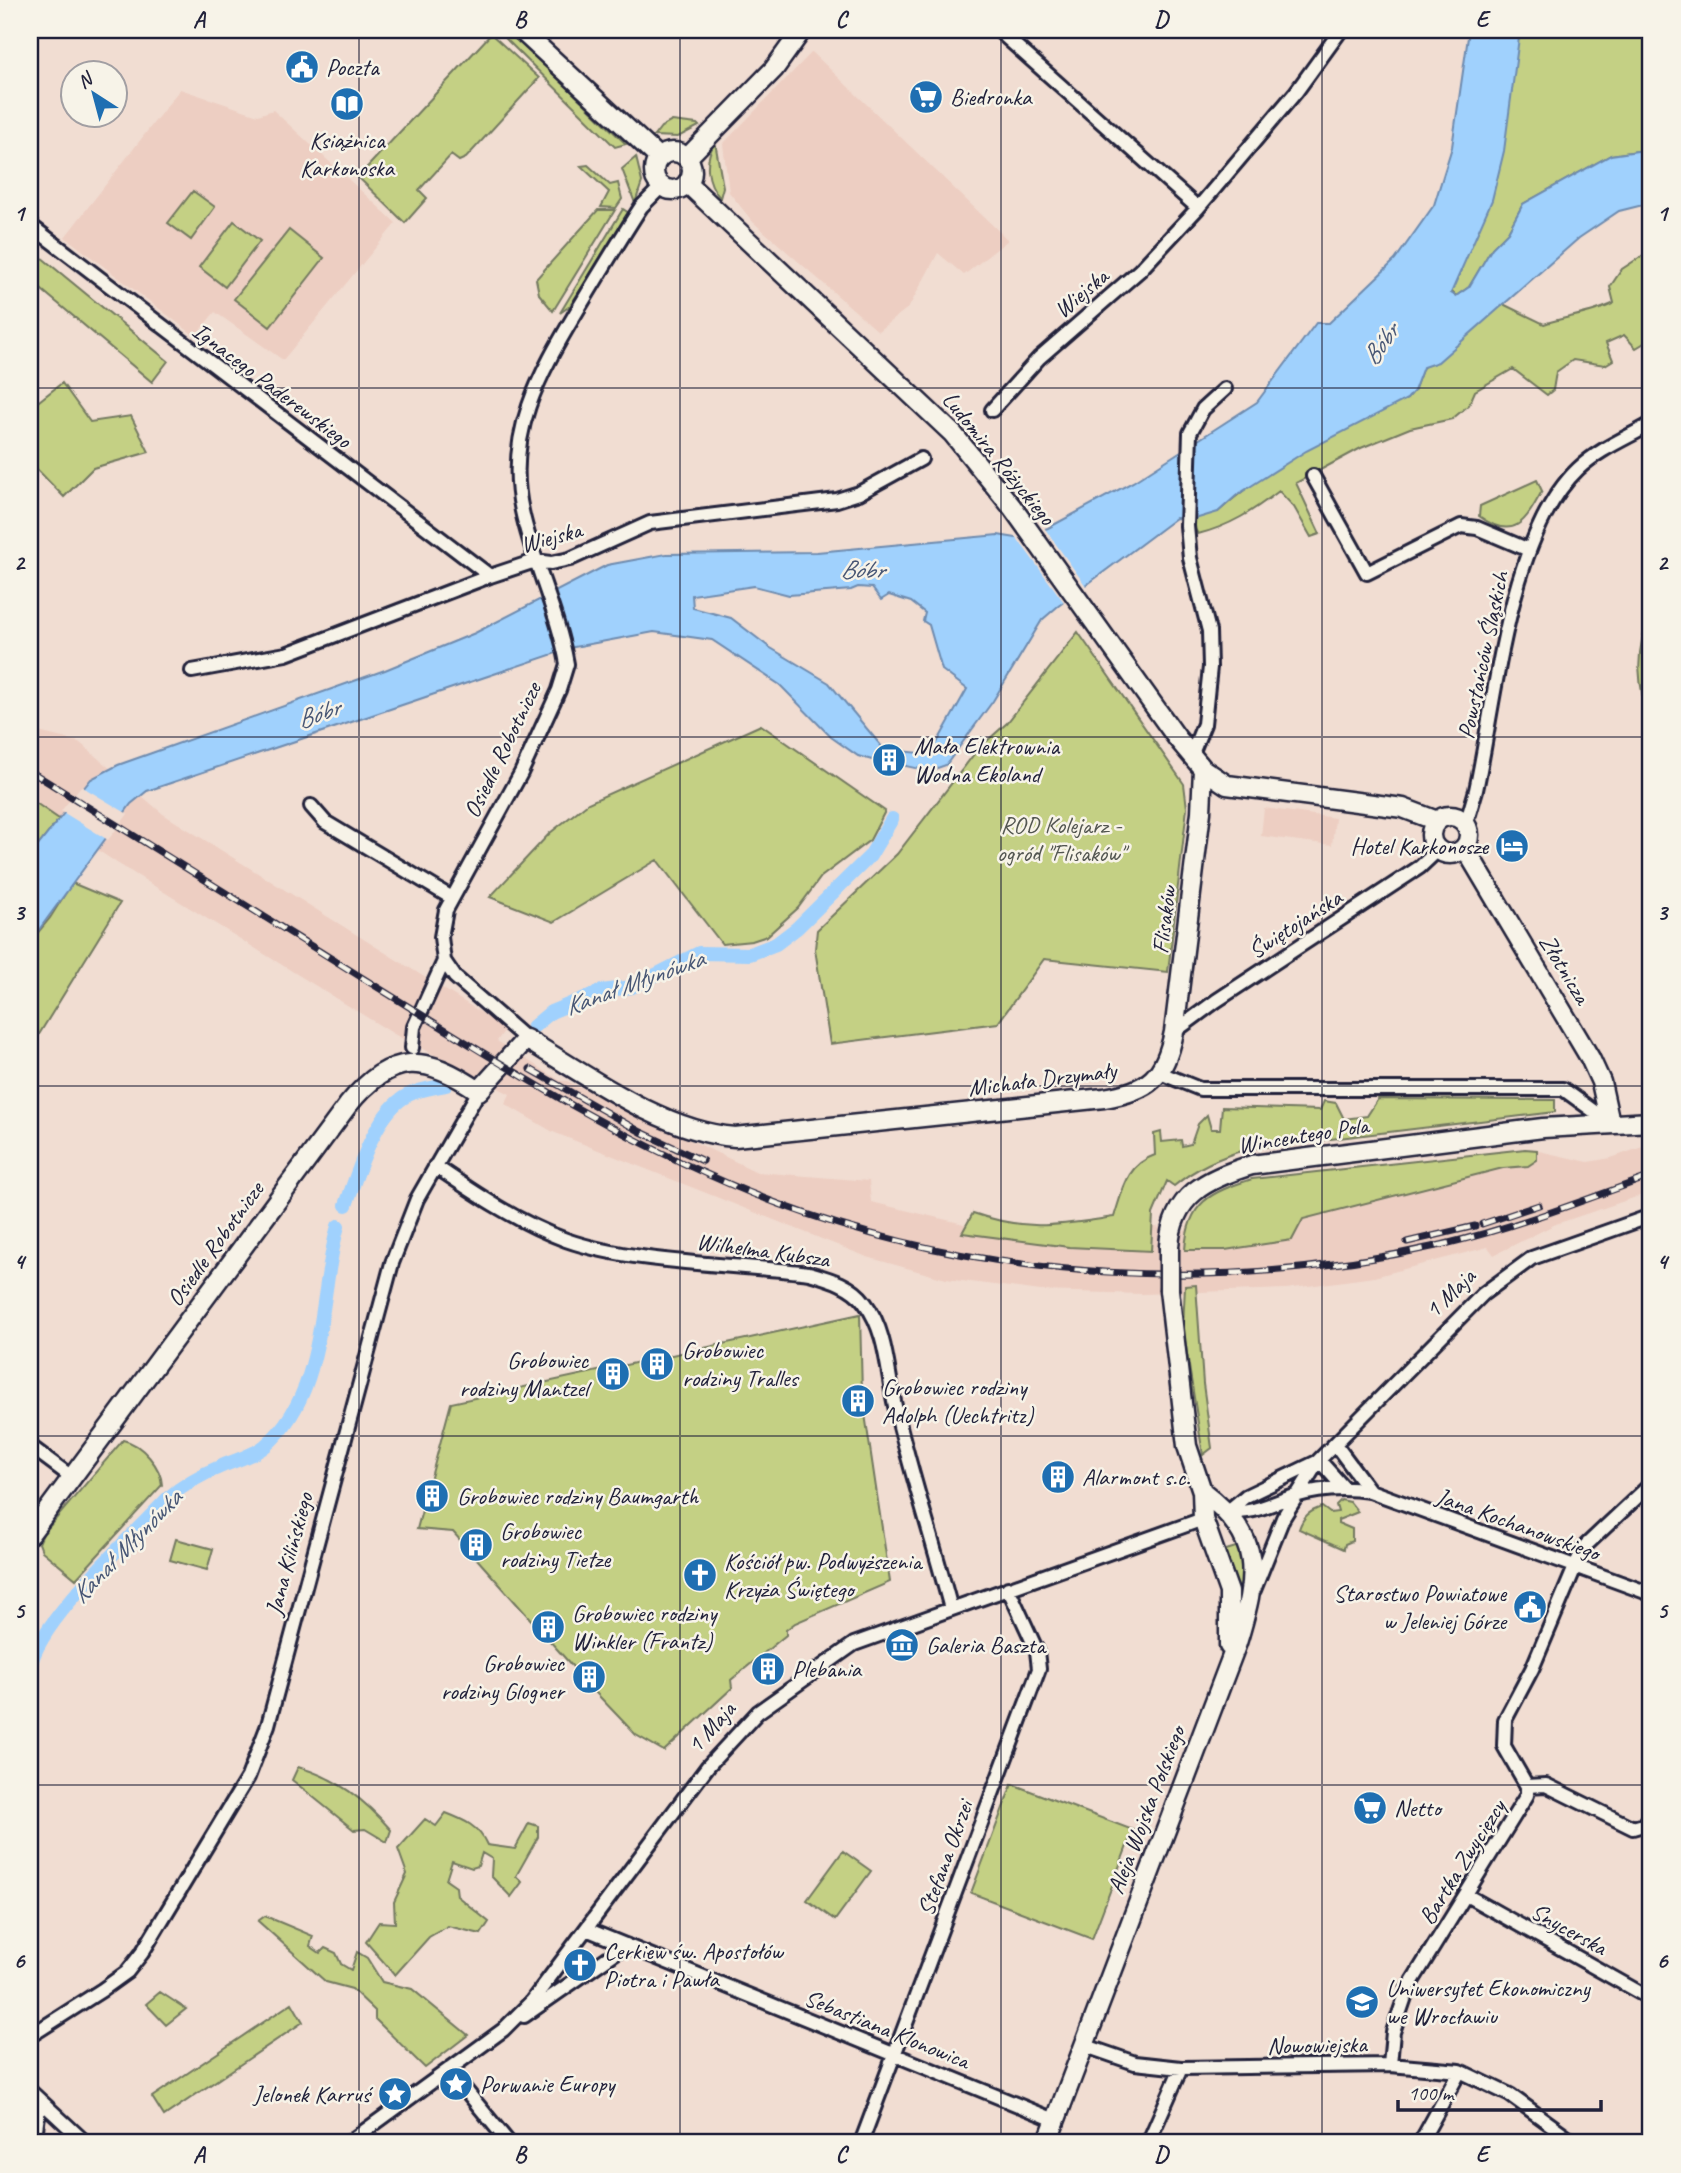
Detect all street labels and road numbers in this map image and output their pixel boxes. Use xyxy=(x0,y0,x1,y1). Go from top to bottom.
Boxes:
street label: Wiejska xyxy=(1048,260,1116,324)
street label: Ignacego Paderewskiego xyxy=(186,315,359,456)
street label: Ludomira Różyckiego xyxy=(936,385,1063,532)
street label: Wiejska xyxy=(517,514,587,560)
street label: Powstańców Śląskich xyxy=(1451,567,1516,742)
street label: Osiedle Robotnicze xyxy=(456,675,549,823)
street label: Świętojańska xyxy=(1242,882,1349,965)
street label: Flisaków xyxy=(1145,883,1183,955)
street label: Złotnicza xyxy=(1533,929,1599,1011)
street label: Michała Drzymały xyxy=(966,1055,1119,1103)
street label: Wincentego Pola xyxy=(1236,1110,1372,1160)
street label: Osiedle Robotnicze xyxy=(160,1174,272,1312)
street label: Wilhelma Kubsza xyxy=(695,1226,833,1274)
street label: 1 Maja xyxy=(1418,1261,1483,1324)
street label: Jana Kochanowskiego xyxy=(1432,1480,1606,1568)
street label: Jana Kilińskiego xyxy=(258,1488,320,1620)
street label: 1 Maja xyxy=(680,1694,743,1759)
street label: Aleja Wojska Polskiego xyxy=(1100,1720,1193,1898)
street label: Bartka Zwycięzcy xyxy=(1412,1793,1513,1930)
street label: Stefana Okrzei xyxy=(910,1794,981,1920)
street label: Snycerska xyxy=(1526,1896,1613,1963)
street label: Sebastiana Klonowica xyxy=(800,1982,976,2077)
street label: Nowowiejska xyxy=(1267,2029,1368,2061)

